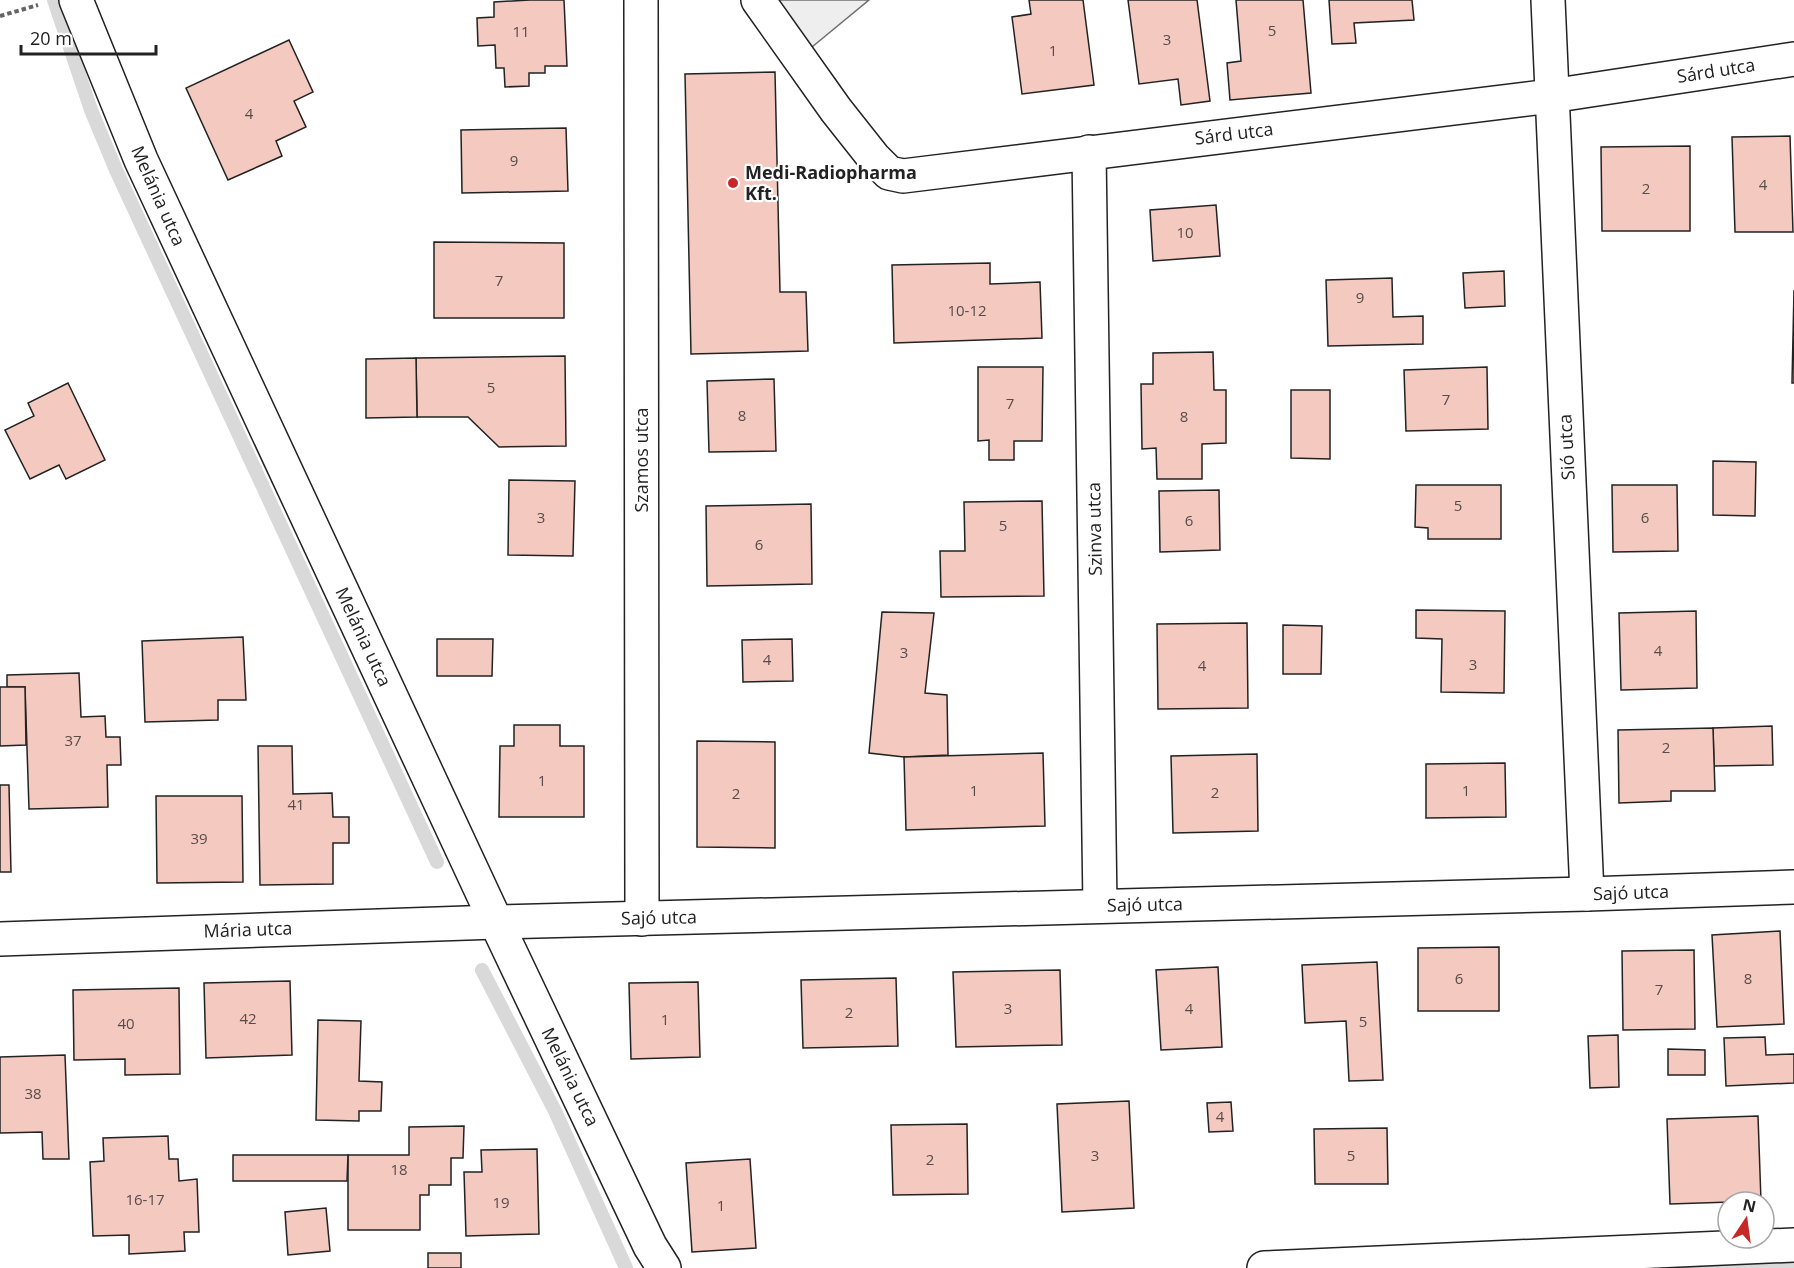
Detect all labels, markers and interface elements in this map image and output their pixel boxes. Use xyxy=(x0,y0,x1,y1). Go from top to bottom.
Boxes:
scale bar xyxy=(21,18,156,56)
house number: 5 xyxy=(1268,20,1276,40)
house number: 11 xyxy=(512,21,530,41)
text: 20 m xyxy=(30,26,72,50)
house number: 3 xyxy=(1163,29,1171,49)
house number: 1 xyxy=(1049,40,1057,60)
street label: Sárd utca xyxy=(1675,52,1757,88)
house number: 4 xyxy=(245,103,254,123)
street label: Sárd utca xyxy=(1193,116,1275,150)
street label: Melánia utca xyxy=(126,142,192,249)
house number: 9 xyxy=(510,150,518,170)
place label: Medi-Radiopharma Kft. xyxy=(745,160,917,205)
house number: 4 xyxy=(1759,174,1768,194)
marker: Medi-Radiopharma Kft. xyxy=(726,176,740,190)
house number: 2 xyxy=(1642,178,1650,198)
house number: 10 xyxy=(1176,222,1194,242)
house number: 7 xyxy=(495,270,503,290)
house number: 9 xyxy=(1356,287,1364,307)
house number: 10-12 xyxy=(947,300,987,320)
house number: 5 xyxy=(487,377,495,397)
house number: 7 xyxy=(1442,389,1450,409)
house number: 7 xyxy=(1006,393,1014,413)
house number: 8 xyxy=(738,405,746,425)
house number: 8 xyxy=(1180,406,1188,426)
street label: Szamos utca xyxy=(629,407,653,513)
street label: Sió utca xyxy=(1552,413,1580,481)
street label: Szinva utca xyxy=(1081,482,1107,576)
house number: 5 xyxy=(1454,495,1462,515)
house number: 3 xyxy=(537,507,545,527)
house number: 6 xyxy=(1641,507,1649,527)
house number: 6 xyxy=(1185,510,1193,530)
house number: 5 xyxy=(999,515,1007,535)
house number: 6 xyxy=(755,534,763,554)
street label: Melánia utca xyxy=(330,583,397,690)
house number: 4 xyxy=(1654,640,1663,660)
house number: 3 xyxy=(900,642,908,662)
house number: 4 xyxy=(763,649,772,669)
house number: 3 xyxy=(1469,654,1477,674)
house number: 4 xyxy=(1198,655,1207,675)
house number: 37 xyxy=(64,730,82,750)
house number: 2 xyxy=(1662,737,1670,757)
house number: 1 xyxy=(538,770,546,790)
house number: 1 xyxy=(970,780,978,800)
house number: 1 xyxy=(1462,780,1470,800)
house number: 2 xyxy=(1211,782,1219,802)
house number: 2 xyxy=(732,783,740,803)
house number: 41 xyxy=(287,794,305,814)
house number: 39 xyxy=(190,828,208,848)
street label: Sajó utca xyxy=(1593,879,1669,905)
street label: Sajó utca xyxy=(1107,891,1183,917)
street label: Sajó utca xyxy=(621,904,697,930)
street label: Mária utca xyxy=(203,915,293,943)
house number: 6 xyxy=(1455,968,1463,988)
house number: 8 xyxy=(1744,968,1752,988)
house number: 7 xyxy=(1655,979,1663,999)
house number: 3 xyxy=(1004,998,1012,1018)
house number: 4 xyxy=(1185,998,1194,1018)
house number: 2 xyxy=(845,1002,853,1022)
house number: 42 xyxy=(239,1008,257,1028)
house number: 1 xyxy=(661,1009,669,1029)
house number: 5 xyxy=(1359,1011,1367,1031)
house number: 40 xyxy=(117,1013,135,1033)
street label: Melánia utca xyxy=(537,1023,605,1130)
house number: 38 xyxy=(24,1083,42,1103)
house number: 4 xyxy=(1216,1106,1225,1126)
house number: 3 xyxy=(1091,1145,1099,1165)
house number: 5 xyxy=(1347,1145,1355,1165)
house number: 2 xyxy=(926,1149,934,1169)
house number: 18 xyxy=(390,1159,408,1179)
house number: 16-17 xyxy=(125,1189,165,1209)
north arrow xyxy=(1716,1190,1776,1250)
house number: 19 xyxy=(492,1192,510,1212)
text: N xyxy=(1741,1193,1758,1218)
house number: 1 xyxy=(717,1195,725,1215)

